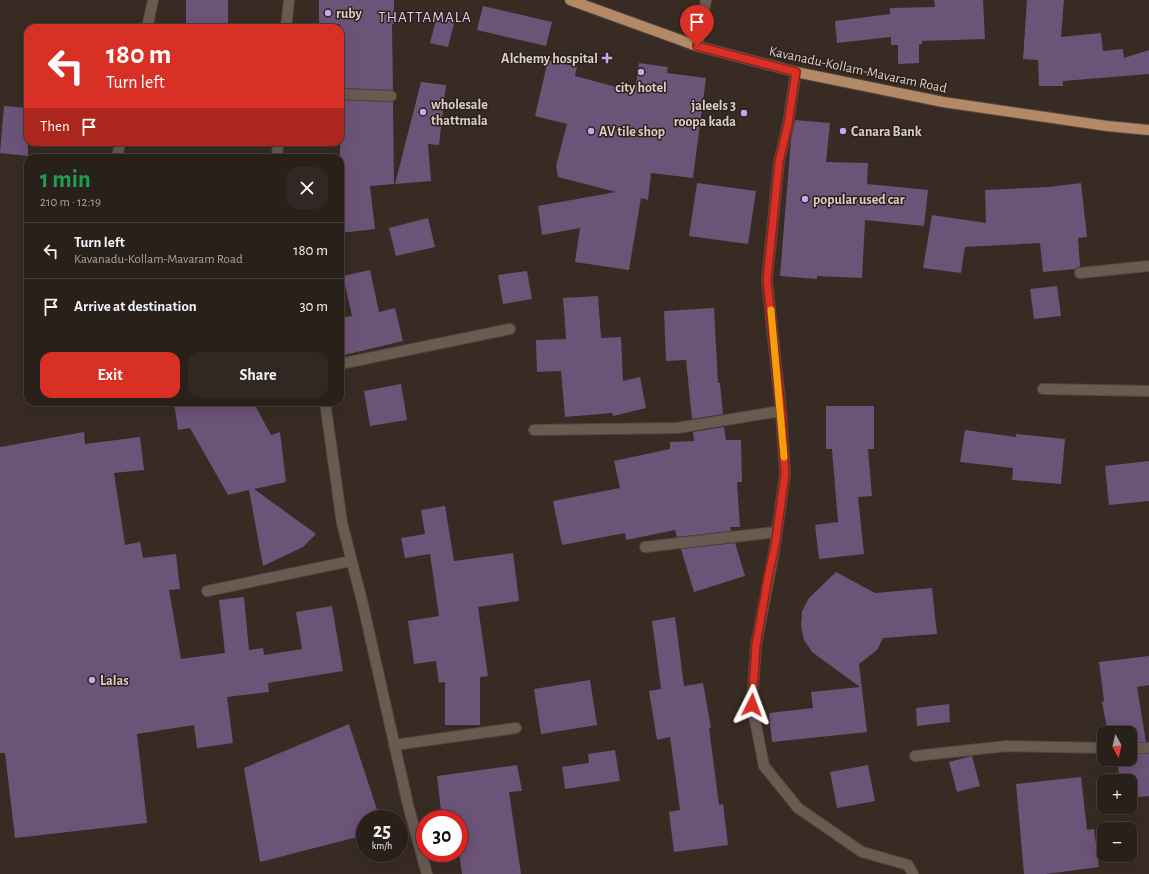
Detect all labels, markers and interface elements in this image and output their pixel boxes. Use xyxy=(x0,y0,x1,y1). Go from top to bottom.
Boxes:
pin xyxy=(680,5,714,46)
place label: ruby xyxy=(336,7,362,21)
marker: ruby xyxy=(323,8,333,18)
district label: THATTAMALA xyxy=(378,10,472,25)
icon: arrive xyxy=(686,11,708,33)
icon: left xyxy=(40,40,92,92)
text: 180 m xyxy=(106,41,171,69)
street label: Kavanadu-Kollam-Mavaram Road xyxy=(768,44,948,96)
place label: Alchemy hospital xyxy=(501,52,598,66)
marker: Alchemy hospital xyxy=(601,52,613,64)
marker: city hotel xyxy=(636,67,646,77)
text: Turn left xyxy=(106,74,165,92)
place label: city hotel xyxy=(615,81,667,95)
place label: wholesale thattmala xyxy=(431,98,488,128)
place label: jaleels 3 roopa kada xyxy=(674,99,736,129)
marker: wholesale thattmala xyxy=(418,107,428,117)
marker: jaleels 3 roopa kada xyxy=(739,108,749,118)
icon: arrive xyxy=(78,116,100,138)
text: Then xyxy=(40,119,70,134)
place label: AV tile shop xyxy=(599,125,665,139)
place label: Canara Bank xyxy=(851,125,922,139)
marker: AV tile shop xyxy=(586,126,596,136)
marker: Canara Bank xyxy=(838,126,848,136)
button: close xyxy=(286,167,328,209)
text: 1 min xyxy=(40,168,91,192)
place label: popular used car xyxy=(813,193,905,207)
marker: popular used car xyxy=(800,194,810,204)
text: 210 m · 12:19 xyxy=(40,196,101,209)
text: Turn left xyxy=(74,235,125,250)
icon: left xyxy=(40,240,62,262)
text: 180 m xyxy=(293,243,328,258)
text: Kavanadu-Kollam-Mavaram Road xyxy=(74,253,243,266)
icon: arrive xyxy=(40,296,62,318)
text: Arrive at destination xyxy=(74,299,197,314)
text: 30 m xyxy=(299,299,328,314)
button: Exit xyxy=(40,352,180,398)
button: Share xyxy=(188,352,328,398)
place label: Lalas xyxy=(100,674,129,688)
marker: Lalas xyxy=(87,675,97,685)
position arrow xyxy=(731,684,773,726)
north arrow xyxy=(1097,726,1137,766)
map controls xyxy=(1097,726,1137,862)
button: + xyxy=(1097,774,1137,814)
speed limit sign: 30 xyxy=(416,810,468,862)
text: 25 xyxy=(373,821,391,841)
button: − xyxy=(1097,822,1137,862)
text: km/h xyxy=(372,841,392,851)

